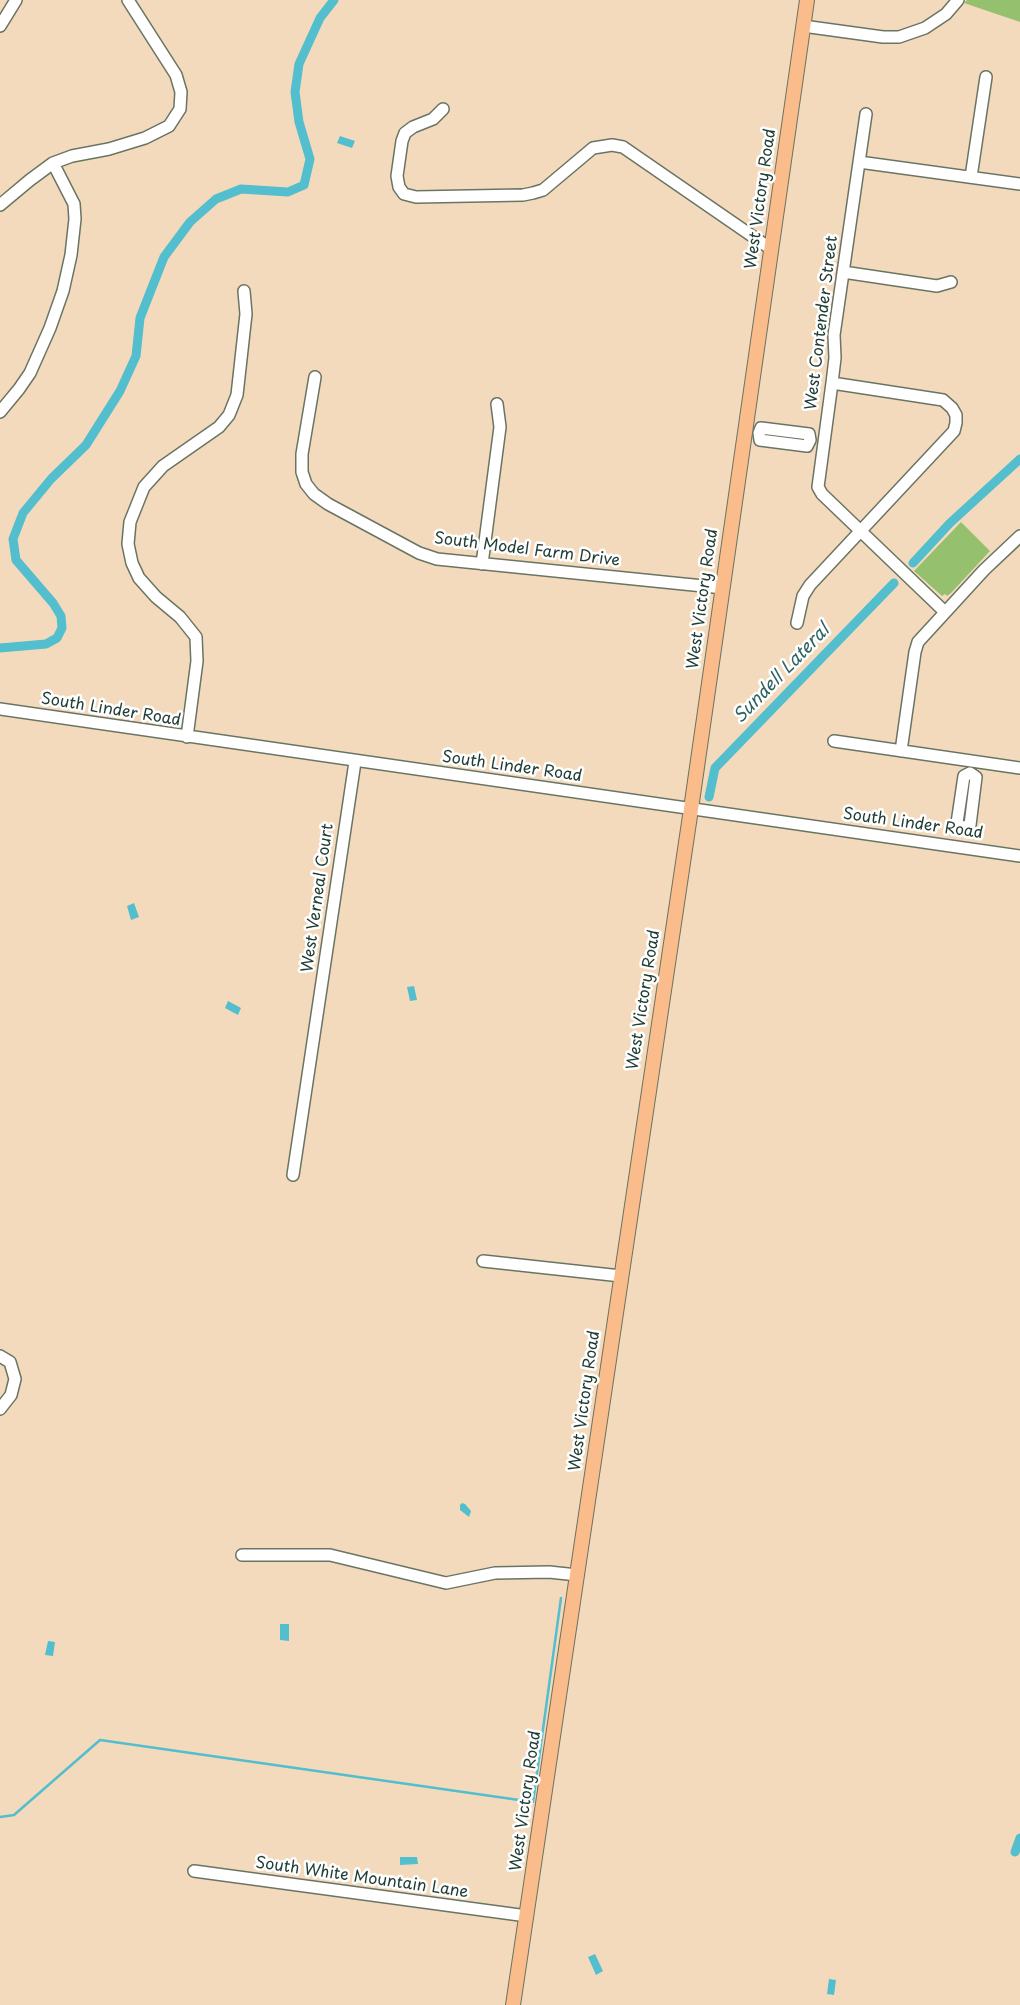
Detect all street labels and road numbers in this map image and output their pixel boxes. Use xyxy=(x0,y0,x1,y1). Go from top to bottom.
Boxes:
street label: West Victory Road xyxy=(742,128,780,270)
street label: West Contender Street xyxy=(802,235,842,411)
street label: West Victory Road xyxy=(684,528,722,670)
street label: South Model Farm Drive xyxy=(433,529,621,571)
street label: South Linder Road xyxy=(40,689,182,731)
street label: South Linder Road xyxy=(441,748,583,786)
street label: South Linder Road xyxy=(842,805,984,843)
street label: West Verneal Court xyxy=(298,822,338,974)
street label: West Victory Road xyxy=(623,929,665,1071)
street label: West Victory Road xyxy=(566,1330,604,1472)
street label: West Victory Road xyxy=(507,1730,545,1872)
street label: South White Mountain Lane xyxy=(254,1854,470,1902)

